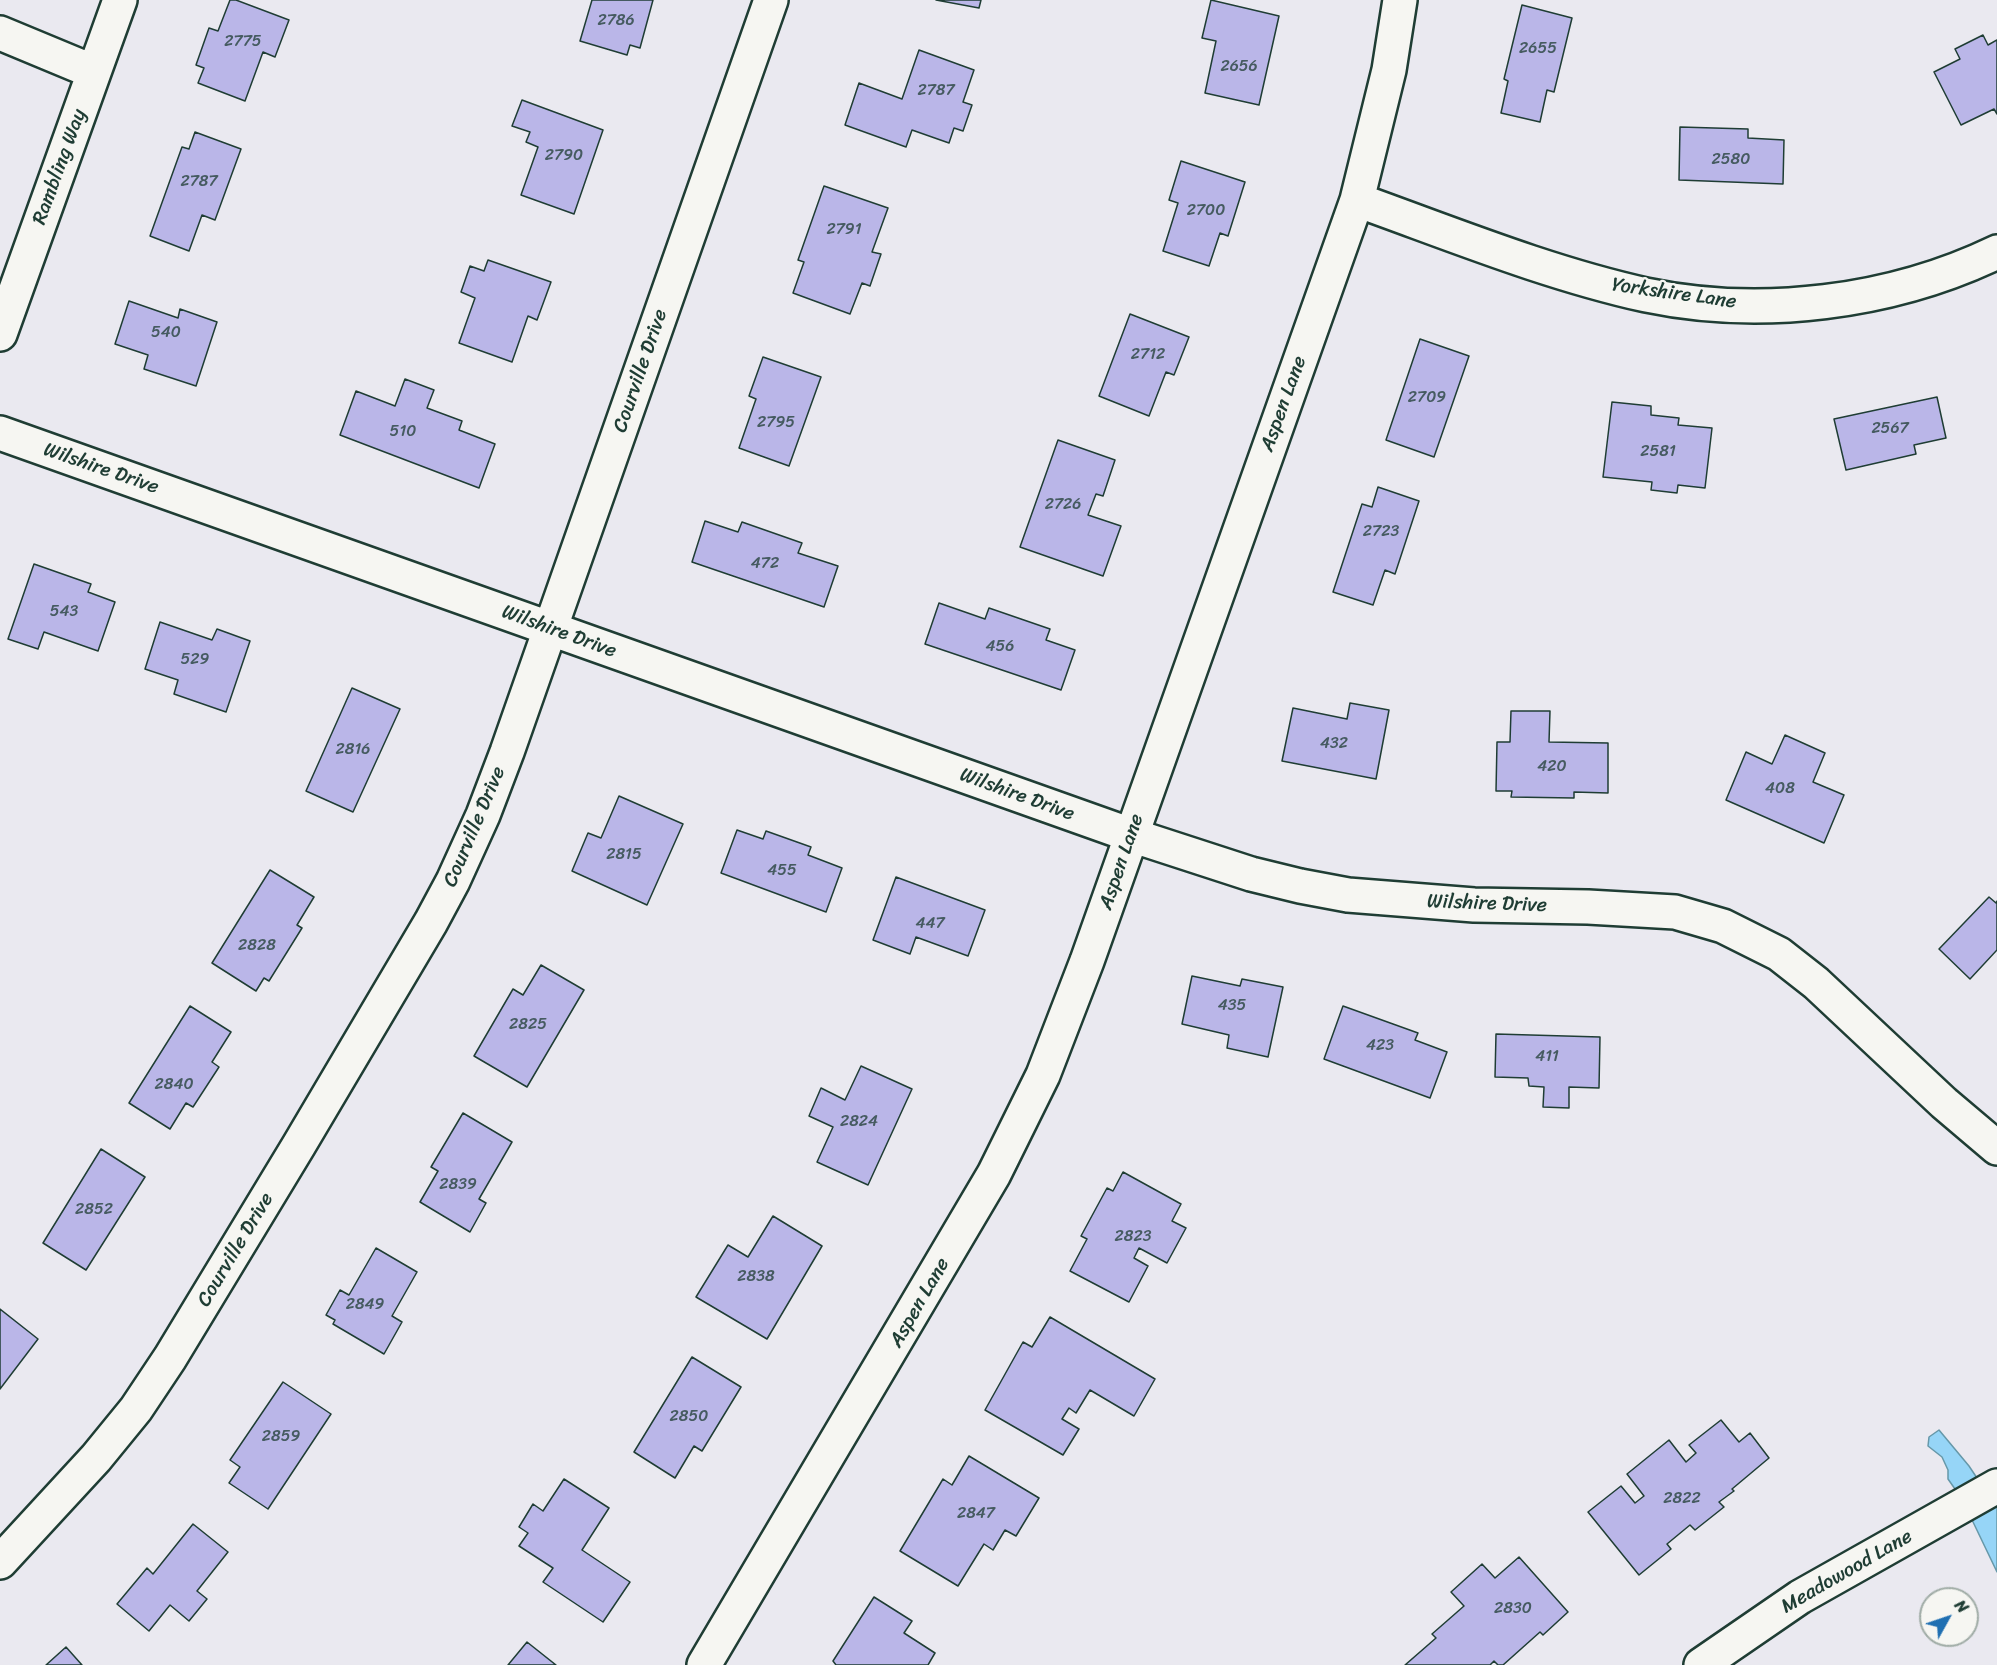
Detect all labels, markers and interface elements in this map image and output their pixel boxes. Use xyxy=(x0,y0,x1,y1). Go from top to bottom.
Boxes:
house number: 2786 xyxy=(597,11,635,31)
house number: 2775 xyxy=(224,32,262,52)
house number: 2655 xyxy=(1519,39,1557,59)
house number: 2656 xyxy=(1220,57,1258,77)
house number: 2787 xyxy=(917,81,955,101)
street label: Rambling Way xyxy=(28,106,92,228)
house number: 2790 xyxy=(545,146,583,166)
house number: 2580 xyxy=(1712,150,1750,170)
house number: 2787 xyxy=(180,172,218,192)
house number: 2700 xyxy=(1187,201,1225,221)
house number: 2791 xyxy=(826,220,862,240)
street label: Yorkshire Lane xyxy=(1610,273,1738,315)
street label: Courville Drive xyxy=(609,306,673,436)
house number: 540 xyxy=(151,323,181,343)
house number: 2712 xyxy=(1131,345,1165,365)
street label: Aspen Lane xyxy=(1256,353,1312,455)
house number: 2709 xyxy=(1408,388,1446,408)
house number: 2795 xyxy=(757,413,795,433)
house number: 2567 xyxy=(1871,419,1909,439)
house number: 510 xyxy=(390,422,416,442)
street label: Wilshire Drive xyxy=(40,438,162,500)
house number: 2581 xyxy=(1640,442,1676,462)
house number: 2726 xyxy=(1045,495,1081,515)
house number: 2723 xyxy=(1363,522,1399,542)
house number: 472 xyxy=(751,554,779,574)
street label: Wilshire Drive xyxy=(498,600,620,664)
house number: 543 xyxy=(50,602,78,622)
house number: 456 xyxy=(986,637,1014,657)
house number: 529 xyxy=(181,650,209,670)
house number: 432 xyxy=(1320,734,1348,754)
house number: 2816 xyxy=(336,740,370,760)
house number: 420 xyxy=(1537,757,1567,777)
street label: Courville Drive xyxy=(439,763,511,891)
street label: Wilshire Drive xyxy=(956,763,1078,827)
house number: 408 xyxy=(1765,779,1795,799)
street label: Aspen Lane xyxy=(1094,811,1150,913)
house number: 2815 xyxy=(606,845,642,865)
house number: 455 xyxy=(767,861,797,881)
street label: Wilshire Drive xyxy=(1427,890,1547,918)
house number: 447 xyxy=(915,914,945,934)
house number: 2828 xyxy=(238,936,276,956)
house number: 435 xyxy=(1218,996,1246,1016)
house number: 2825 xyxy=(509,1015,547,1035)
house number: 423 xyxy=(1366,1036,1394,1056)
house number: 411 xyxy=(1535,1047,1559,1067)
house number: 2840 xyxy=(155,1075,193,1095)
house number: 2824 xyxy=(840,1112,878,1132)
house number: 2839 xyxy=(439,1175,477,1195)
street label: Courville Drive xyxy=(193,1189,279,1311)
house number: 2852 xyxy=(75,1200,113,1220)
house number: 2823 xyxy=(1115,1227,1151,1247)
street label: Aspen Lane xyxy=(885,1254,955,1352)
house number: 2838 xyxy=(737,1267,775,1287)
house number: 2849 xyxy=(346,1295,384,1315)
house number: 2850 xyxy=(670,1407,708,1427)
house number: 2859 xyxy=(262,1427,300,1447)
house number: 2822 xyxy=(1663,1489,1701,1509)
house number: 2847 xyxy=(957,1504,995,1524)
street label: Meadowood Lane xyxy=(1777,1525,1917,1619)
north arrow xyxy=(1919,1587,1979,1647)
text: N xyxy=(1947,1593,1976,1620)
house number: 2830 xyxy=(1494,1599,1532,1619)

